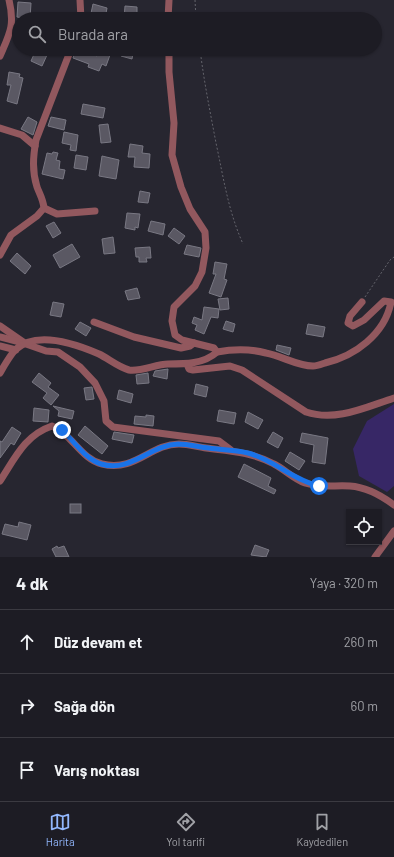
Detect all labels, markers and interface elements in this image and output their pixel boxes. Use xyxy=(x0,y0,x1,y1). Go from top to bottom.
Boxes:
search box xyxy=(12,12,382,56)
icon: search xyxy=(26,23,48,45)
text: Burada ara xyxy=(58,25,128,43)
route end xyxy=(53,421,71,439)
route start xyxy=(310,477,328,495)
map controls xyxy=(346,509,382,545)
button: locate xyxy=(346,509,382,545)
text: 4 dk xyxy=(16,573,48,593)
text: Yaya · 320 m xyxy=(310,575,378,591)
icon: ahead xyxy=(16,631,38,653)
text: Düz devam et xyxy=(54,633,142,651)
text: 260 m xyxy=(344,634,378,650)
icon: right xyxy=(16,695,38,717)
text: Sağa dön xyxy=(54,697,115,715)
text: 60 m xyxy=(351,698,378,714)
icon: arrive xyxy=(16,759,38,781)
text: Varış noktası xyxy=(54,761,139,779)
tab: Harita xyxy=(46,811,75,848)
tab: Yol tarifi xyxy=(166,811,205,848)
tab: Kaydedilen xyxy=(296,811,348,848)

